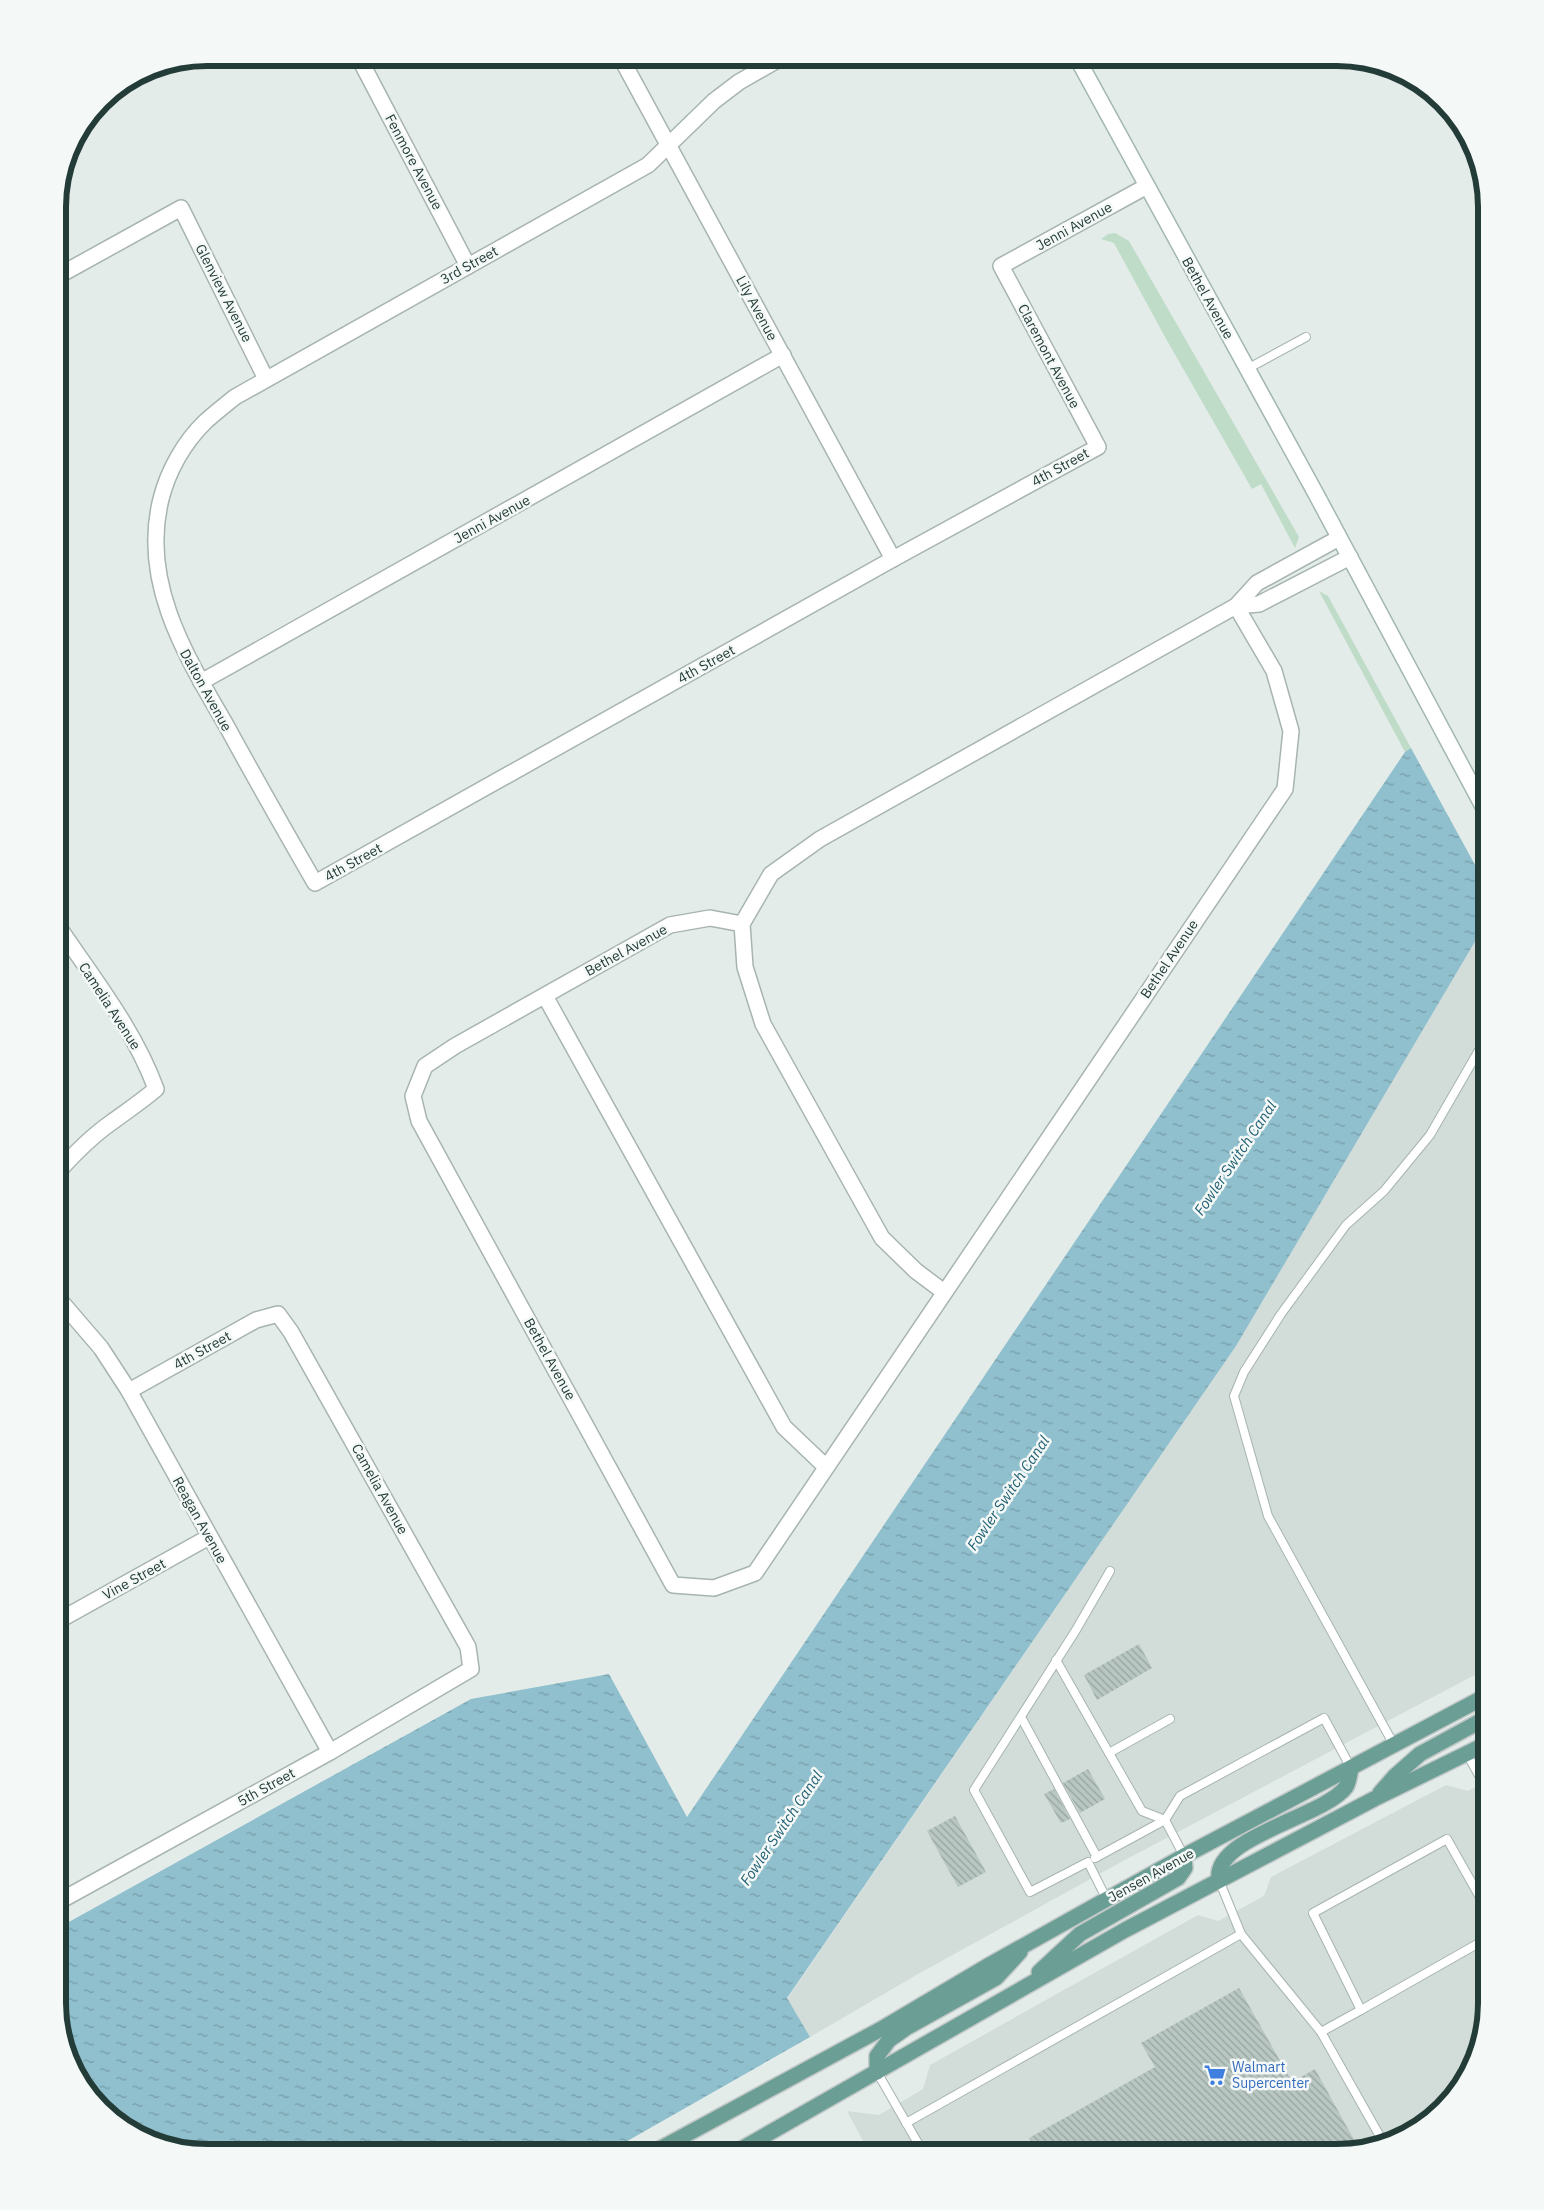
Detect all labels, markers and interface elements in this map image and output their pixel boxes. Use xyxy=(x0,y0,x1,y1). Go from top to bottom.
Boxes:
street label: Fenmore Avenue xyxy=(381,111,447,213)
street label: Jenni Avenue xyxy=(1033,198,1115,254)
street label: Glenview Avenue xyxy=(191,241,257,345)
street label: 3rd Street xyxy=(437,242,501,288)
street label: Bethel Avenue xyxy=(1178,254,1238,343)
street label: Lily Avenue xyxy=(732,272,782,344)
street label: Claremont Avenue xyxy=(1014,301,1084,412)
street label: 4th Street xyxy=(1028,444,1092,490)
street label: Jenni Avenue xyxy=(451,491,533,547)
street label: 4th Street xyxy=(674,641,738,687)
street label: Dalton Avenue xyxy=(176,646,236,735)
street label: 4th Street xyxy=(321,839,385,885)
street label: Bethel Avenue xyxy=(1136,916,1202,1002)
street label: Bethel Avenue xyxy=(582,920,671,980)
street label: Camelia Avenue xyxy=(75,959,145,1053)
water label: Fowler Switch Canal xyxy=(1190,1097,1280,1219)
street label: Bethel Avenue xyxy=(520,1315,580,1404)
street label: 4th Street xyxy=(170,1327,234,1373)
water label: Fowler Switch Canal xyxy=(963,1432,1053,1554)
street label: Camelia Avenue xyxy=(348,1441,412,1538)
street label: Reagan Avenue xyxy=(169,1473,231,1567)
street label: Vine Street xyxy=(99,1554,169,1604)
street label: 5th Street xyxy=(234,1764,298,1810)
water label: Fowler Switch Canal xyxy=(736,1767,826,1889)
street label: Jensen Avenue xyxy=(1105,1844,1197,1906)
place label: Walmart Supercenter xyxy=(1232,2058,1309,2092)
supermarket icon: Walmart Supercenter xyxy=(1202,2062,1228,2088)

